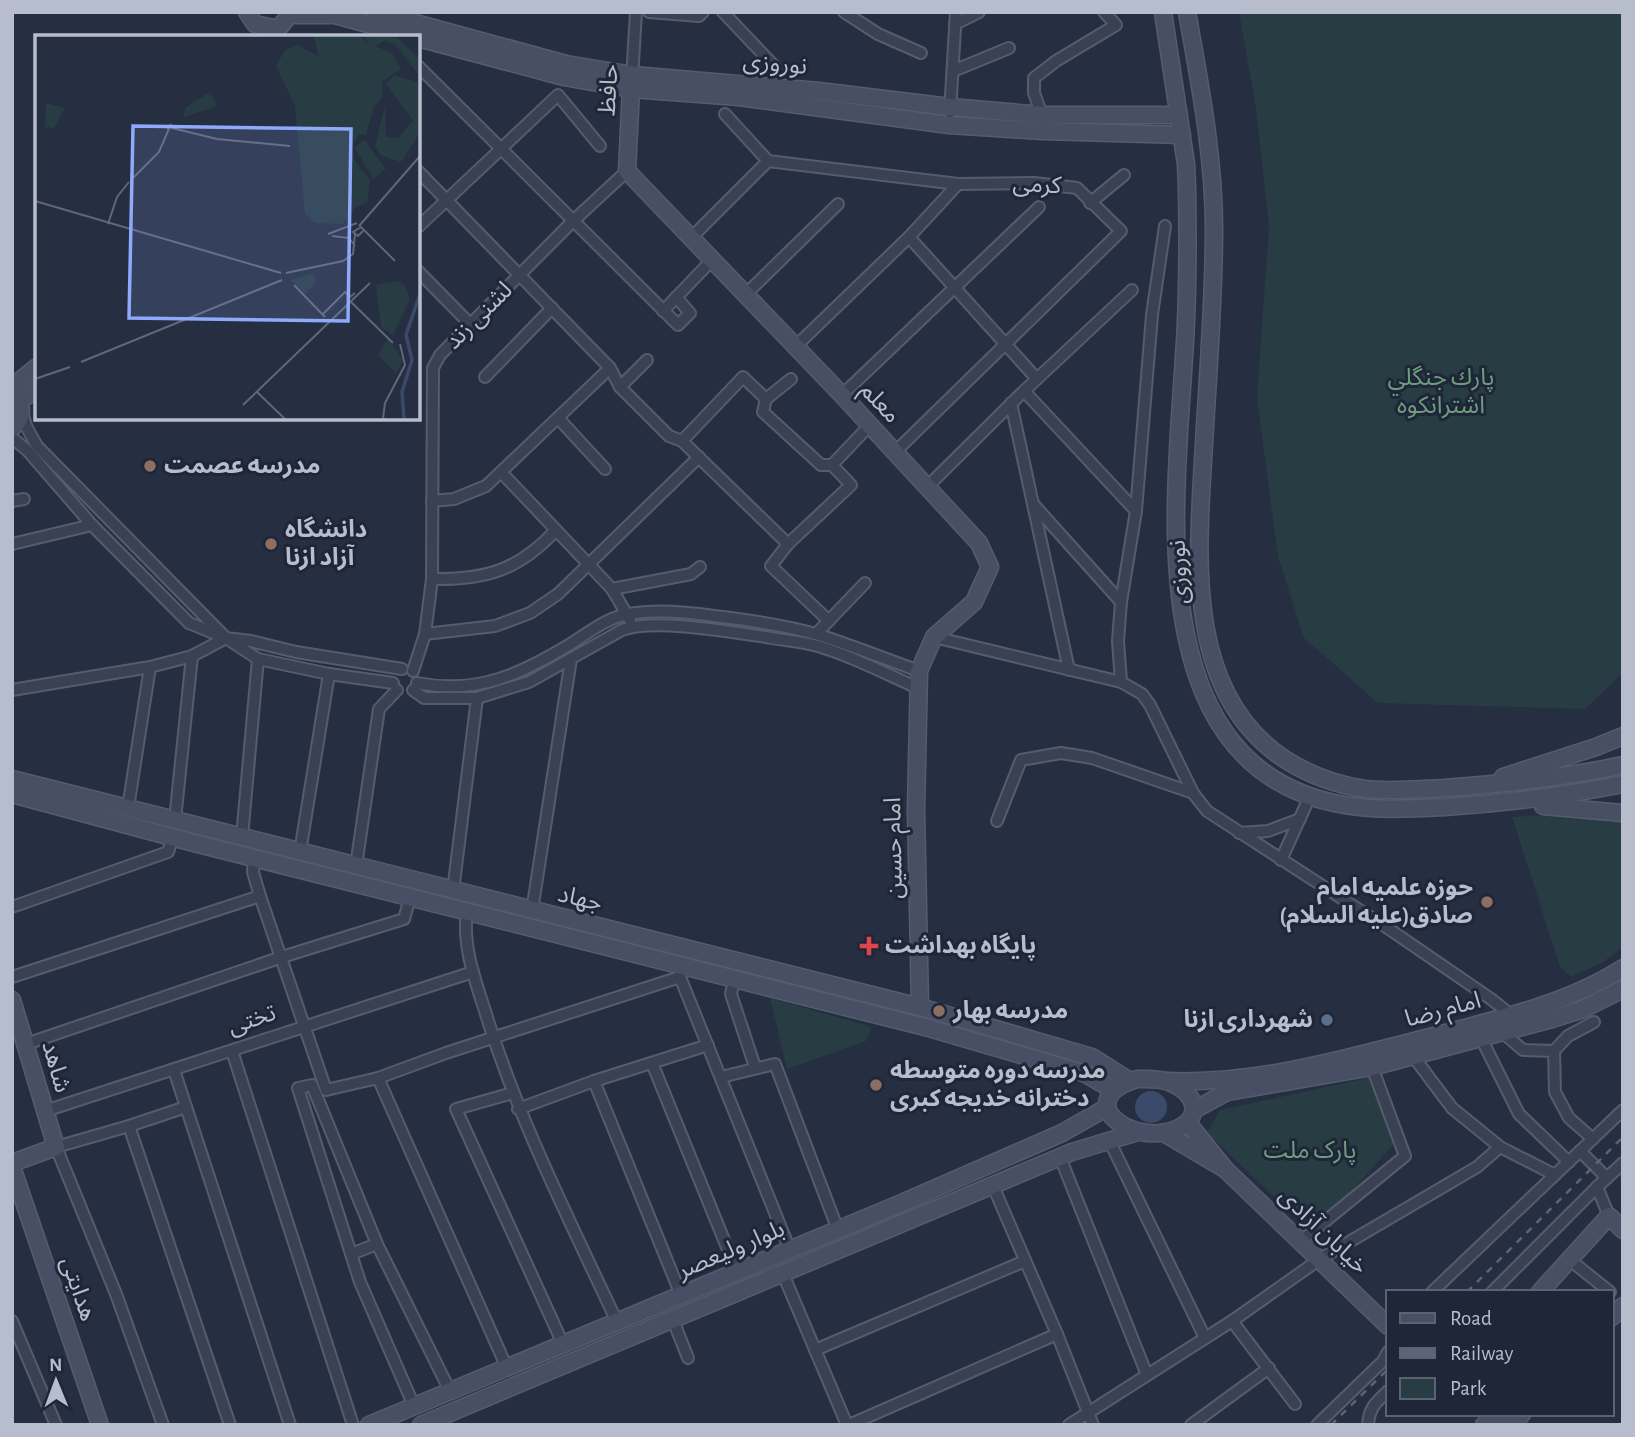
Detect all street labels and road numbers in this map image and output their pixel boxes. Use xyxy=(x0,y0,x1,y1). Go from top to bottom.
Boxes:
street label: نوروزی xyxy=(742,49,808,80)
street label: حافظ xyxy=(595,63,623,117)
street label: کرمی xyxy=(1012,172,1063,199)
street label: لشنی زند xyxy=(441,278,518,355)
street label: معلم xyxy=(853,378,904,431)
street label: نوروزی xyxy=(1165,539,1194,605)
street label: امام حسین xyxy=(881,797,912,899)
street label: جهاد xyxy=(555,882,605,916)
street label: امام رضا xyxy=(1402,988,1485,1036)
street label: تختی xyxy=(225,1001,279,1039)
street label: شاهد xyxy=(37,1039,75,1095)
street label: خیابان آزادی xyxy=(1273,1182,1373,1280)
street label: بلوار ولیعصر xyxy=(673,1217,789,1285)
street label: هدایتی xyxy=(56,1254,100,1324)

